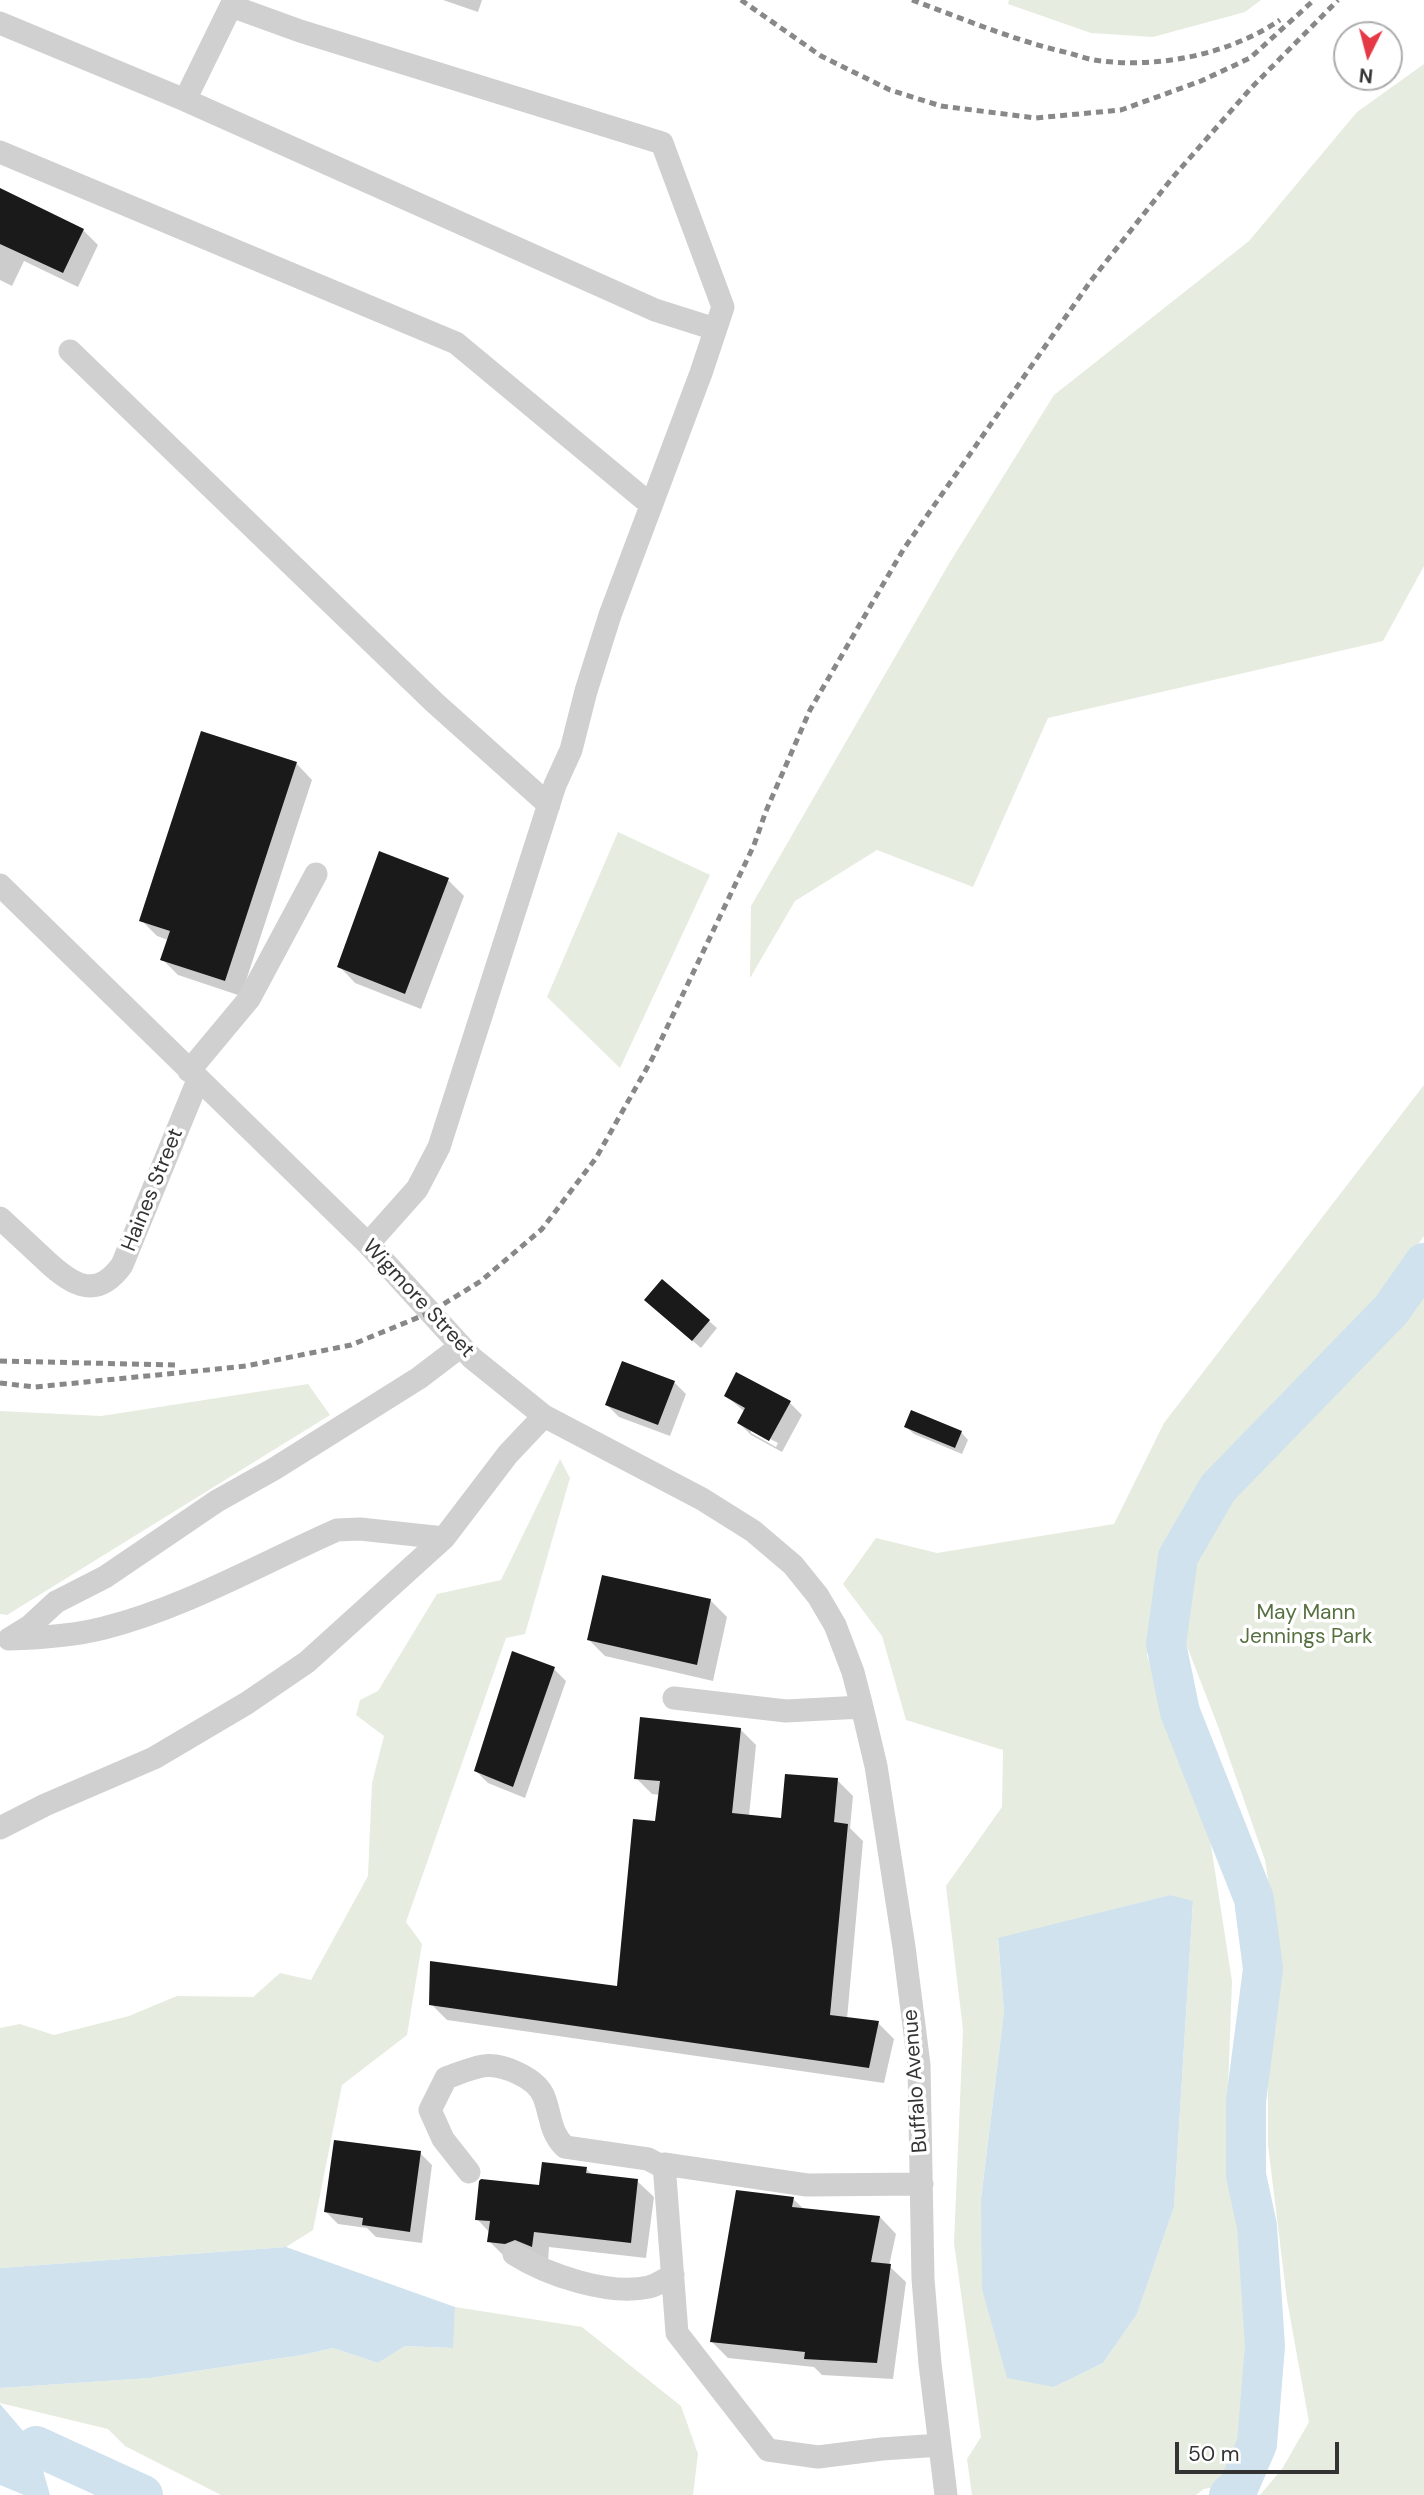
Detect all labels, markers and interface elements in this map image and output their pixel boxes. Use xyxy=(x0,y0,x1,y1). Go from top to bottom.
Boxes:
north arrow xyxy=(1333,21,1403,91)
text: N xyxy=(1358,62,1374,89)
street label: Haines Street xyxy=(117,1125,189,1255)
street label: Wigmore Street xyxy=(357,1235,479,1363)
park label: May Mann Jennings Park xyxy=(1240,1600,1372,1650)
street label: Buffalo Avenue xyxy=(898,2008,934,2154)
scale bar xyxy=(1179,2428,1344,2472)
text: 50 m xyxy=(1188,2440,1239,2468)

